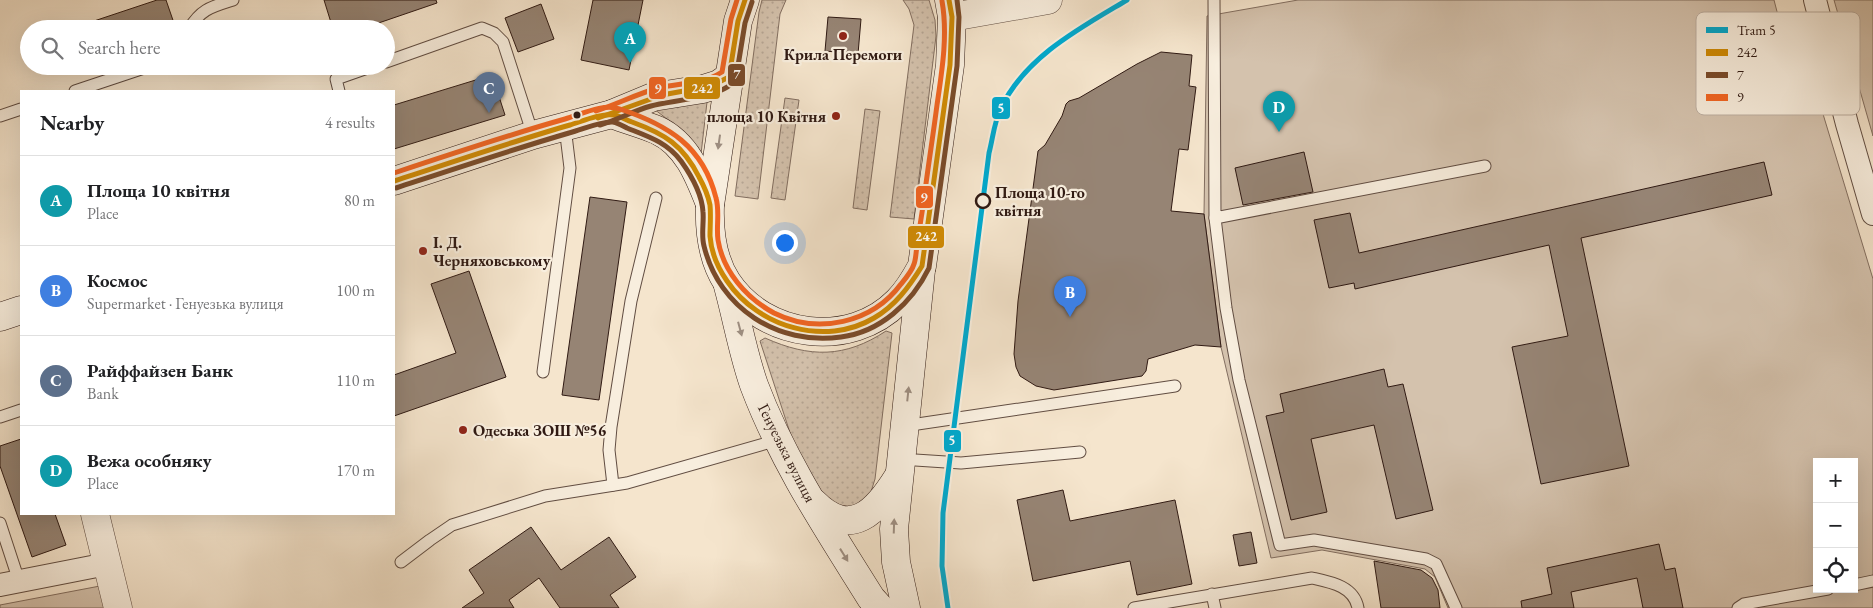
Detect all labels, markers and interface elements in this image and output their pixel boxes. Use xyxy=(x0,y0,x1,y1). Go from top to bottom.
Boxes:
legend xyxy=(1696,12,1860,115)
search box xyxy=(20,20,395,75)
text: Tram 5 xyxy=(1737,21,1776,39)
pin: A xyxy=(614,22,646,63)
marker: Крила Перемоги xyxy=(837,30,849,42)
icon: search xyxy=(38,34,66,62)
text: Search here xyxy=(78,35,160,60)
text: 242 xyxy=(1737,43,1757,61)
place label: Крила Перемоги xyxy=(784,44,903,65)
line badge: 7 xyxy=(727,63,746,87)
text: 7 xyxy=(733,65,741,83)
text: 7 xyxy=(1737,66,1744,84)
pin: C xyxy=(473,72,505,113)
line badge: 9 xyxy=(648,76,667,100)
line badge: 242 xyxy=(683,76,721,100)
text: 9 xyxy=(654,79,662,97)
text: 242 xyxy=(691,79,714,97)
text: 9 xyxy=(1737,88,1744,106)
pin: D xyxy=(1263,91,1295,132)
line badge: 5 xyxy=(991,96,1011,120)
text: 5 xyxy=(997,99,1005,117)
place label: площа 10 Квітня xyxy=(707,106,826,127)
text: Nearby xyxy=(40,109,104,136)
unlabelled marker xyxy=(572,110,582,120)
marker: площа 10 Квітня xyxy=(830,110,842,122)
text: 4 results xyxy=(325,112,375,133)
one-way arrow xyxy=(715,135,723,151)
text: Площа 10 квітня xyxy=(87,178,230,203)
place label: Площа 10-го квітня xyxy=(995,182,1085,221)
line badge: 9 xyxy=(915,185,934,209)
text: 9 xyxy=(920,188,928,206)
text: A xyxy=(50,190,62,211)
text: 80 m xyxy=(344,190,375,211)
marker: Площа 10-го квітня xyxy=(975,193,991,209)
text: Place xyxy=(87,203,119,224)
line badge: 242 xyxy=(907,225,945,249)
text: 242 xyxy=(915,227,938,245)
your location xyxy=(772,230,798,256)
place label: І. Д. Черняховському xyxy=(433,232,551,271)
marker: І. Д. Черняховському xyxy=(417,245,429,257)
text: Космос xyxy=(87,268,148,293)
pin: B xyxy=(1054,276,1086,317)
text: B xyxy=(51,280,61,301)
text: 100 m xyxy=(336,280,375,301)
text: Supermarket · Генуезька вулиця xyxy=(87,293,284,314)
one-way arrow xyxy=(736,322,744,337)
text: Райффайзен Банк xyxy=(87,358,233,383)
text: C xyxy=(50,370,62,391)
text: 110 m xyxy=(336,370,375,391)
text: Bank xyxy=(87,383,119,404)
one-way arrow xyxy=(904,386,912,402)
street label: Генуезька вулиця xyxy=(753,400,821,506)
place label: Одеська ЗОШ №56 xyxy=(473,420,607,441)
marker: Одеська ЗОШ №56 xyxy=(457,424,469,436)
line badge: 5 xyxy=(943,429,962,453)
text: 5 xyxy=(948,431,956,449)
text: Вежа особняку xyxy=(87,448,212,473)
map controls xyxy=(1813,458,1858,593)
button: + xyxy=(1813,458,1858,503)
text: D xyxy=(50,460,62,481)
text: 170 m xyxy=(336,460,375,481)
text: Place xyxy=(87,473,119,494)
button: − xyxy=(1813,503,1858,548)
one-way arrow xyxy=(891,517,899,533)
one-way arrow xyxy=(839,548,849,561)
button: locate xyxy=(1813,548,1858,593)

